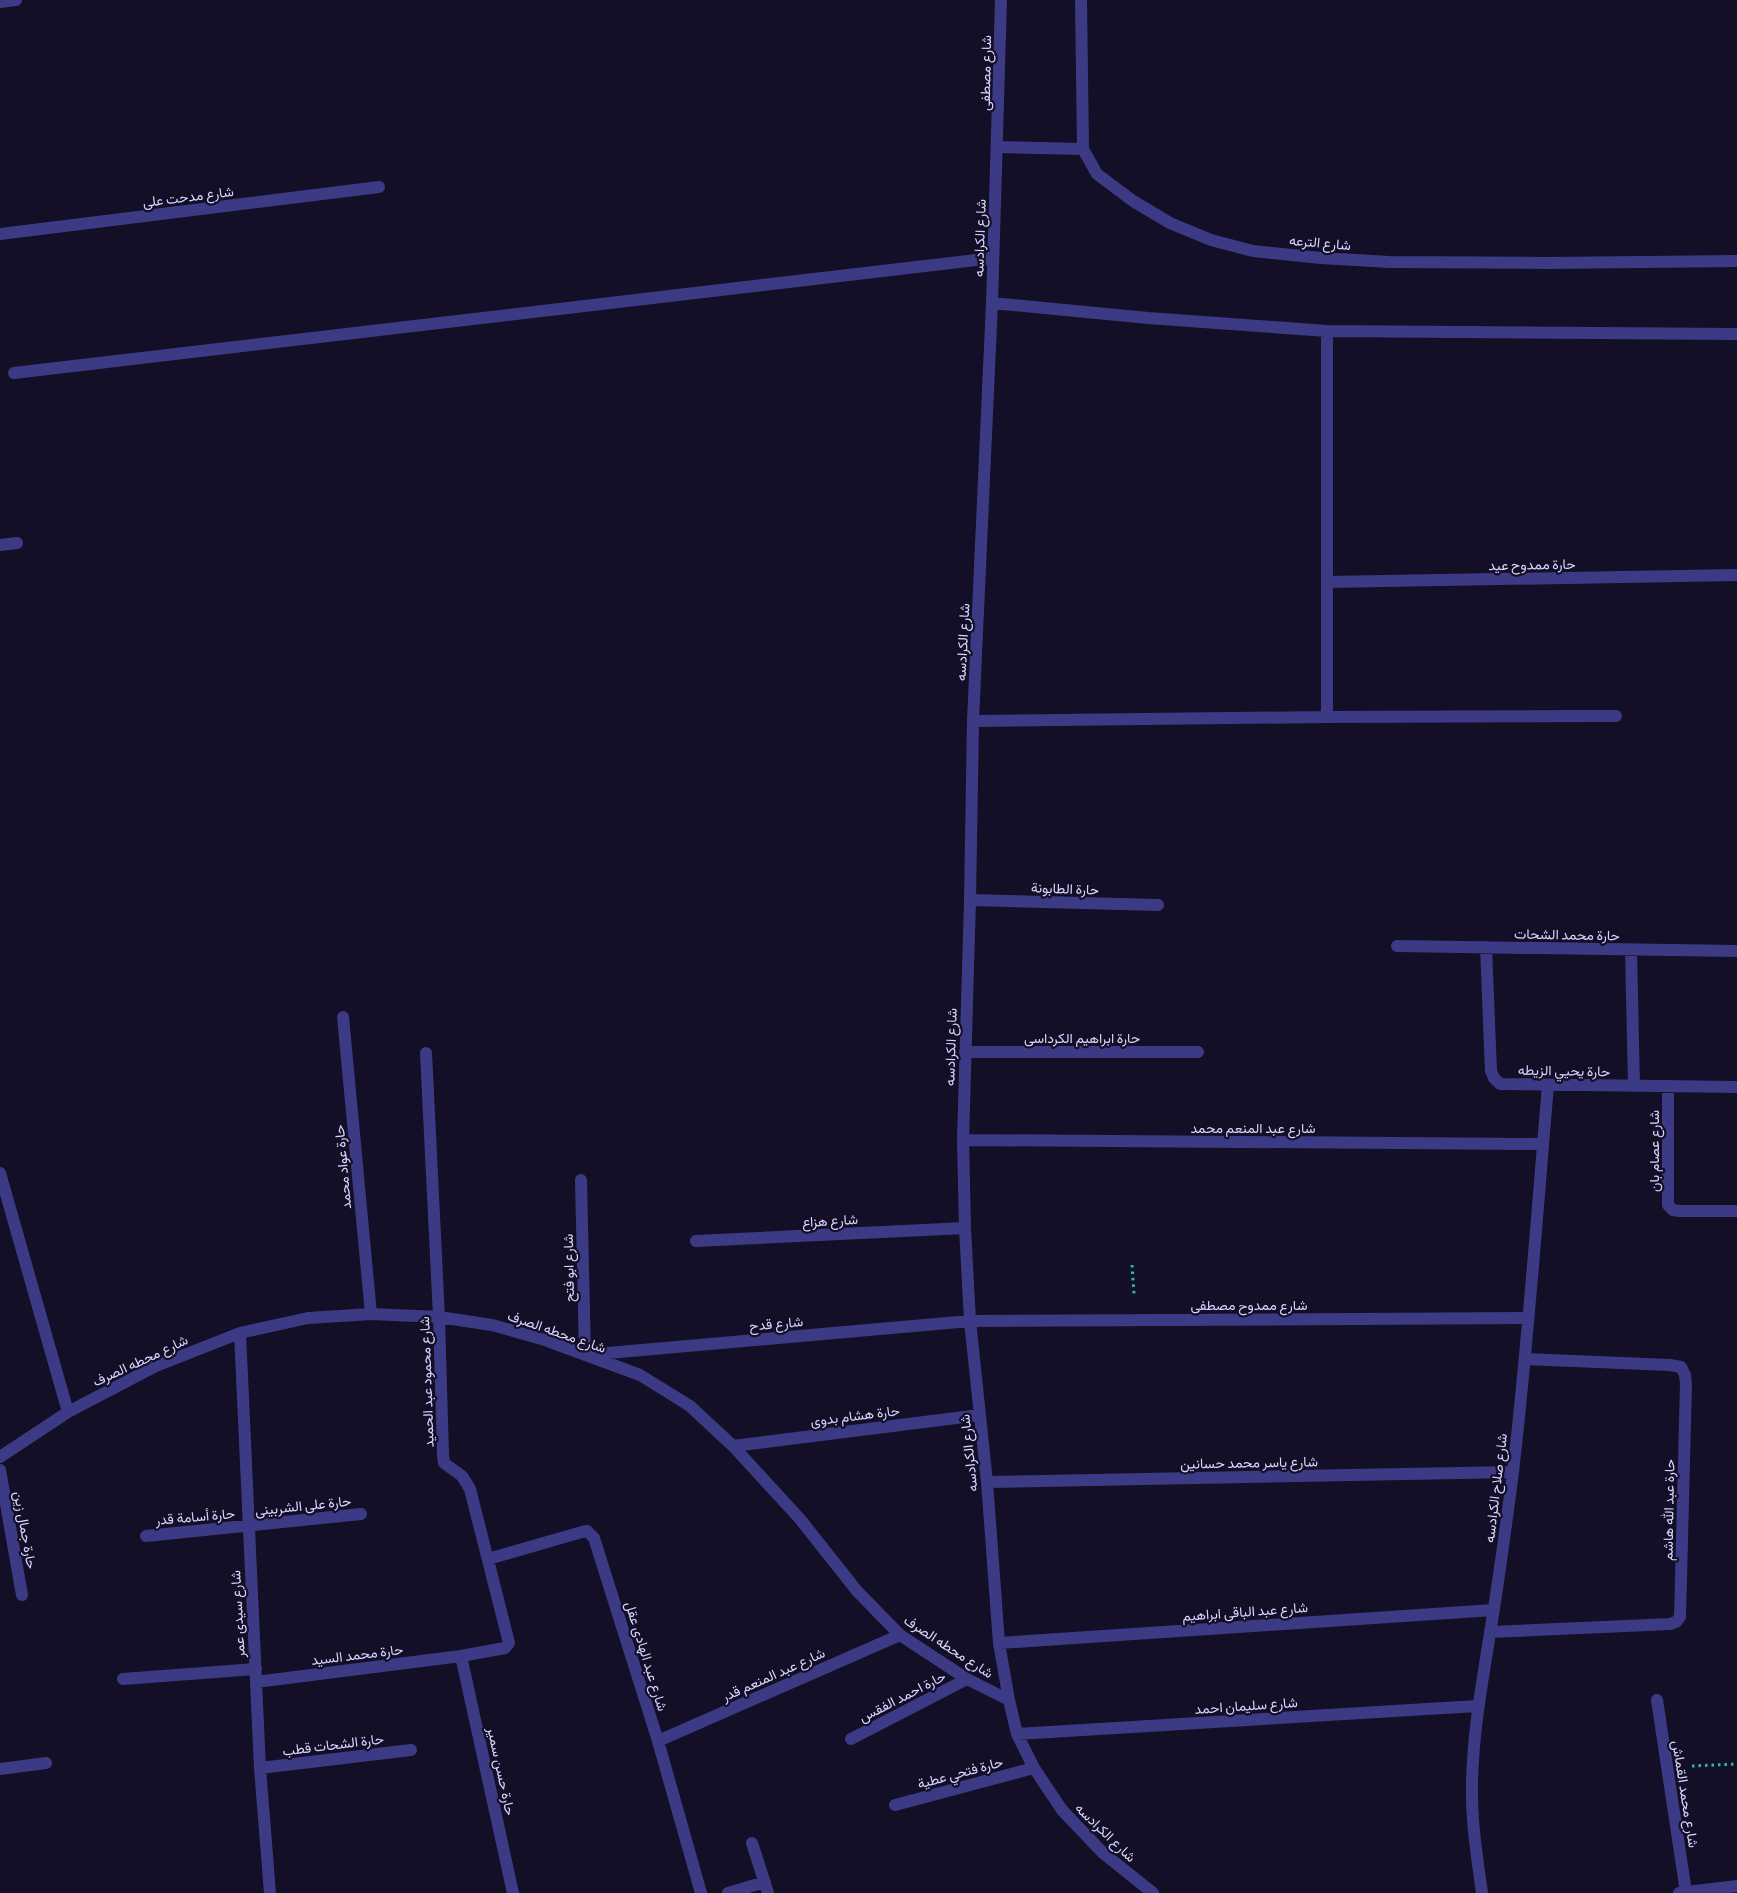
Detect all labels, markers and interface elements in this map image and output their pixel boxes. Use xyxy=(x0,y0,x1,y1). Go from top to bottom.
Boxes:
street label: شارع مصطفى xyxy=(976,35,997,111)
street label: شارع مدحت على xyxy=(141,182,235,213)
street label: شارع الكرادسه xyxy=(969,199,992,277)
street label: شارع الترعه xyxy=(1288,231,1352,256)
street label: حارة ممدوح عيد xyxy=(1488,555,1576,576)
street label: شارع الكرادسه xyxy=(951,603,976,682)
street label: حارة الطابونة xyxy=(1031,878,1099,899)
street label: حارة محمد الشحات xyxy=(1514,925,1620,944)
street label: شارع الكرادسه xyxy=(940,1008,963,1086)
street label: حارة ابراهيم الكرداسى xyxy=(1024,1029,1140,1047)
street label: حارة يحيي الزيطه xyxy=(1518,1061,1610,1083)
street label: شارع عصام بان xyxy=(1645,1110,1665,1192)
street label: شارع عبد المنعم محمد xyxy=(1190,1119,1316,1139)
street label: حارة عواد محمد xyxy=(330,1124,355,1210)
street label: شارع هزاع xyxy=(801,1210,859,1233)
street label: شارع ابو فتح xyxy=(559,1234,580,1302)
street label: شارع ممدوح مصطفى xyxy=(1190,1296,1308,1316)
street label: شارع محطه الصرف xyxy=(504,1306,609,1359)
street label: شارع قدح xyxy=(748,1312,804,1337)
street label: شارع محمود عبد الحميد xyxy=(415,1316,440,1448)
street label: شارع محطه الصرف xyxy=(90,1331,192,1392)
street label: حارة هشام بدوى xyxy=(809,1401,901,1430)
street label: شارع الكرادسه xyxy=(955,1413,984,1493)
street label: شارع صلاح الكرادسه xyxy=(1480,1432,1513,1544)
street label: شارع ياسر محمد حسانين xyxy=(1180,1452,1318,1475)
street label: حارة عبد الله هاشم xyxy=(1659,1459,1678,1561)
street label: حارة جمال زين xyxy=(9,1490,41,1570)
street label: حارة على الشربينى xyxy=(254,1491,352,1519)
street label: حارة أسامة قدر xyxy=(153,1504,236,1529)
street label: شارع سيدى عمر xyxy=(226,1570,251,1659)
street label: شارع عبد الباقى ابراهيم xyxy=(1182,1598,1309,1627)
street label: شارع عبد الهادى عقل xyxy=(619,1599,672,1714)
street label: شارع محطه الصرف xyxy=(899,1611,997,1684)
street label: حارة محمد السيد xyxy=(310,1640,404,1669)
street label: شارع عبد المنعم قدر xyxy=(718,1644,829,1708)
street label: حارة احمد الفقس xyxy=(856,1667,949,1726)
street label: شارع سليمان احمد xyxy=(1194,1693,1298,1720)
street label: حارة حسن سمير xyxy=(483,1724,520,1817)
street label: حارة الشحات قطب xyxy=(281,1729,385,1760)
street label: شارع محمد القماش xyxy=(1666,1739,1703,1849)
street label: حارة فتحي عطية xyxy=(915,1752,1006,1795)
street label: شارع الكرادسه xyxy=(1070,1799,1140,1867)

